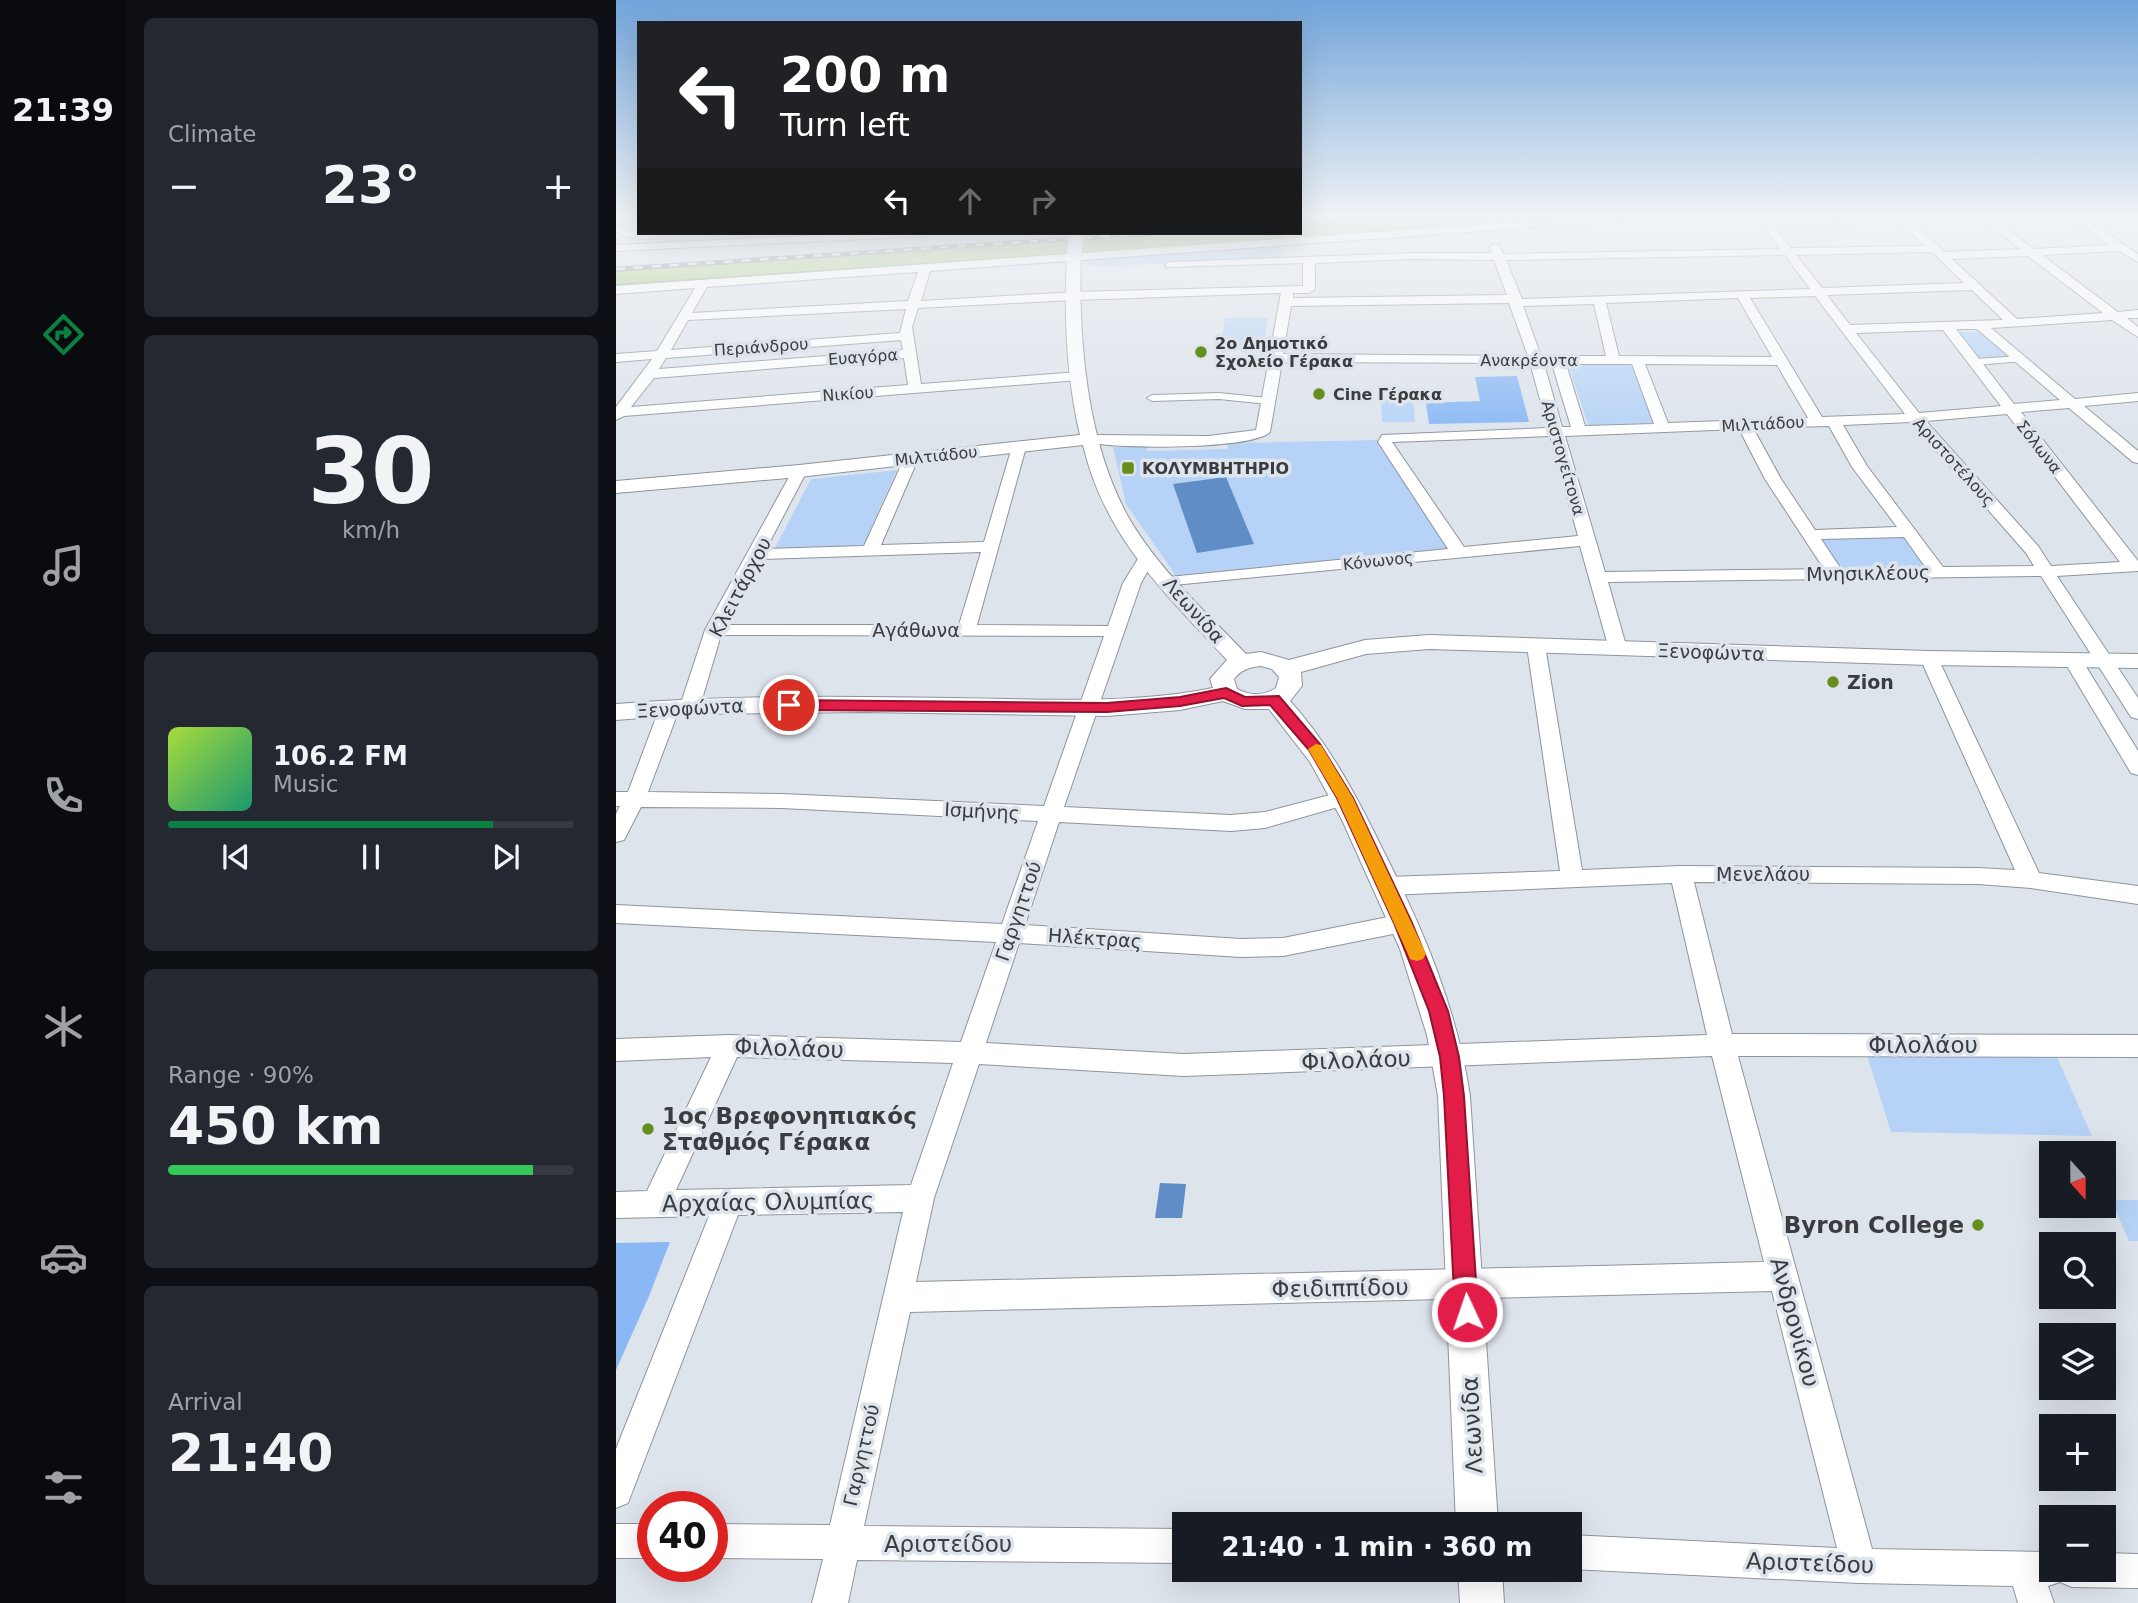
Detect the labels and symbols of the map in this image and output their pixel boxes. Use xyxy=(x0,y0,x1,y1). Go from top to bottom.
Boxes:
street label: Περιάνδρου xyxy=(713,334,809,360)
place label: 2ο Δημοτικό Σχολείο Γέρακα xyxy=(1215,334,1353,371)
marker: 2ο Δημοτικό Σχολείο Γέρακα xyxy=(1193,344,1209,360)
street label: Ευαγόρα xyxy=(827,345,899,369)
street label: Ανακρέοντα xyxy=(1480,351,1578,370)
street label: Νικίου xyxy=(822,383,874,405)
place label: Cine Γέρακα xyxy=(1333,385,1442,404)
marker: Cine Γέρακα xyxy=(1311,386,1327,402)
street label: Αριστογείτονα xyxy=(1538,398,1588,518)
street label: Μιλτιάδου xyxy=(1721,412,1805,436)
street label: Αριστοτέλους xyxy=(1909,414,1999,510)
street label: Σόλωνα xyxy=(2012,417,2066,477)
street label: Μιλτιάδου xyxy=(894,442,978,470)
place label: ΚΟΛΥΜΒΗΤΗΡΙΟ xyxy=(1142,459,1289,478)
marker: ΚΟΛΥΜΒΗΤΗΡΙΟ xyxy=(1120,460,1136,476)
street label: Κλειτάρχου xyxy=(704,533,776,641)
street label: Κόνωνος xyxy=(1342,548,1414,574)
street label: Μνησικλέους xyxy=(1806,561,1930,585)
street label: Λεωνίδα xyxy=(1159,573,1229,647)
street label: Αγάθωνα xyxy=(872,619,960,641)
street label: Ξενοφώντα xyxy=(1657,639,1765,665)
place label: Zion xyxy=(1847,671,1894,693)
marker: Zion xyxy=(1825,674,1841,690)
pin xyxy=(759,675,819,735)
street label: Ξενοφώντα xyxy=(636,694,744,722)
street label: Ισμήνης xyxy=(944,798,1020,824)
street label: Γαργηττού xyxy=(991,858,1045,964)
street label: Μενελάου xyxy=(1716,863,1810,885)
street label: Ηλέκτρας xyxy=(1047,924,1143,952)
street label: Φιλολάου xyxy=(1868,1032,1978,1058)
street label: Φιλολάου xyxy=(734,1033,844,1063)
street label: Φιλολάου xyxy=(1301,1045,1411,1075)
place label: 1ος Βρεφονηπιακός Σταθμός Γέρακα xyxy=(662,1103,917,1155)
marker: 1ος Βρεφονηπιακός Σταθμός Γέρακα xyxy=(640,1121,656,1137)
north arrow xyxy=(2039,1141,2116,1218)
street label: Αρχαίας Ολυμπίας xyxy=(662,1187,874,1217)
place label: Byron College xyxy=(1784,1212,1964,1238)
marker: Byron College xyxy=(1970,1217,1986,1233)
street label: Ανδρονίκου xyxy=(1765,1254,1825,1390)
street label: Φειδιππίδου xyxy=(1271,1274,1409,1302)
position arrow xyxy=(1430,1275,1504,1349)
street label: Λεωνίδα xyxy=(1456,1376,1488,1474)
street label: Γαργηττού xyxy=(839,1402,883,1508)
speed limit sign: 40 xyxy=(637,1491,728,1582)
street label: Αριστείδου xyxy=(884,1531,1012,1557)
street label: Αριστείδου xyxy=(1745,1548,1875,1578)

